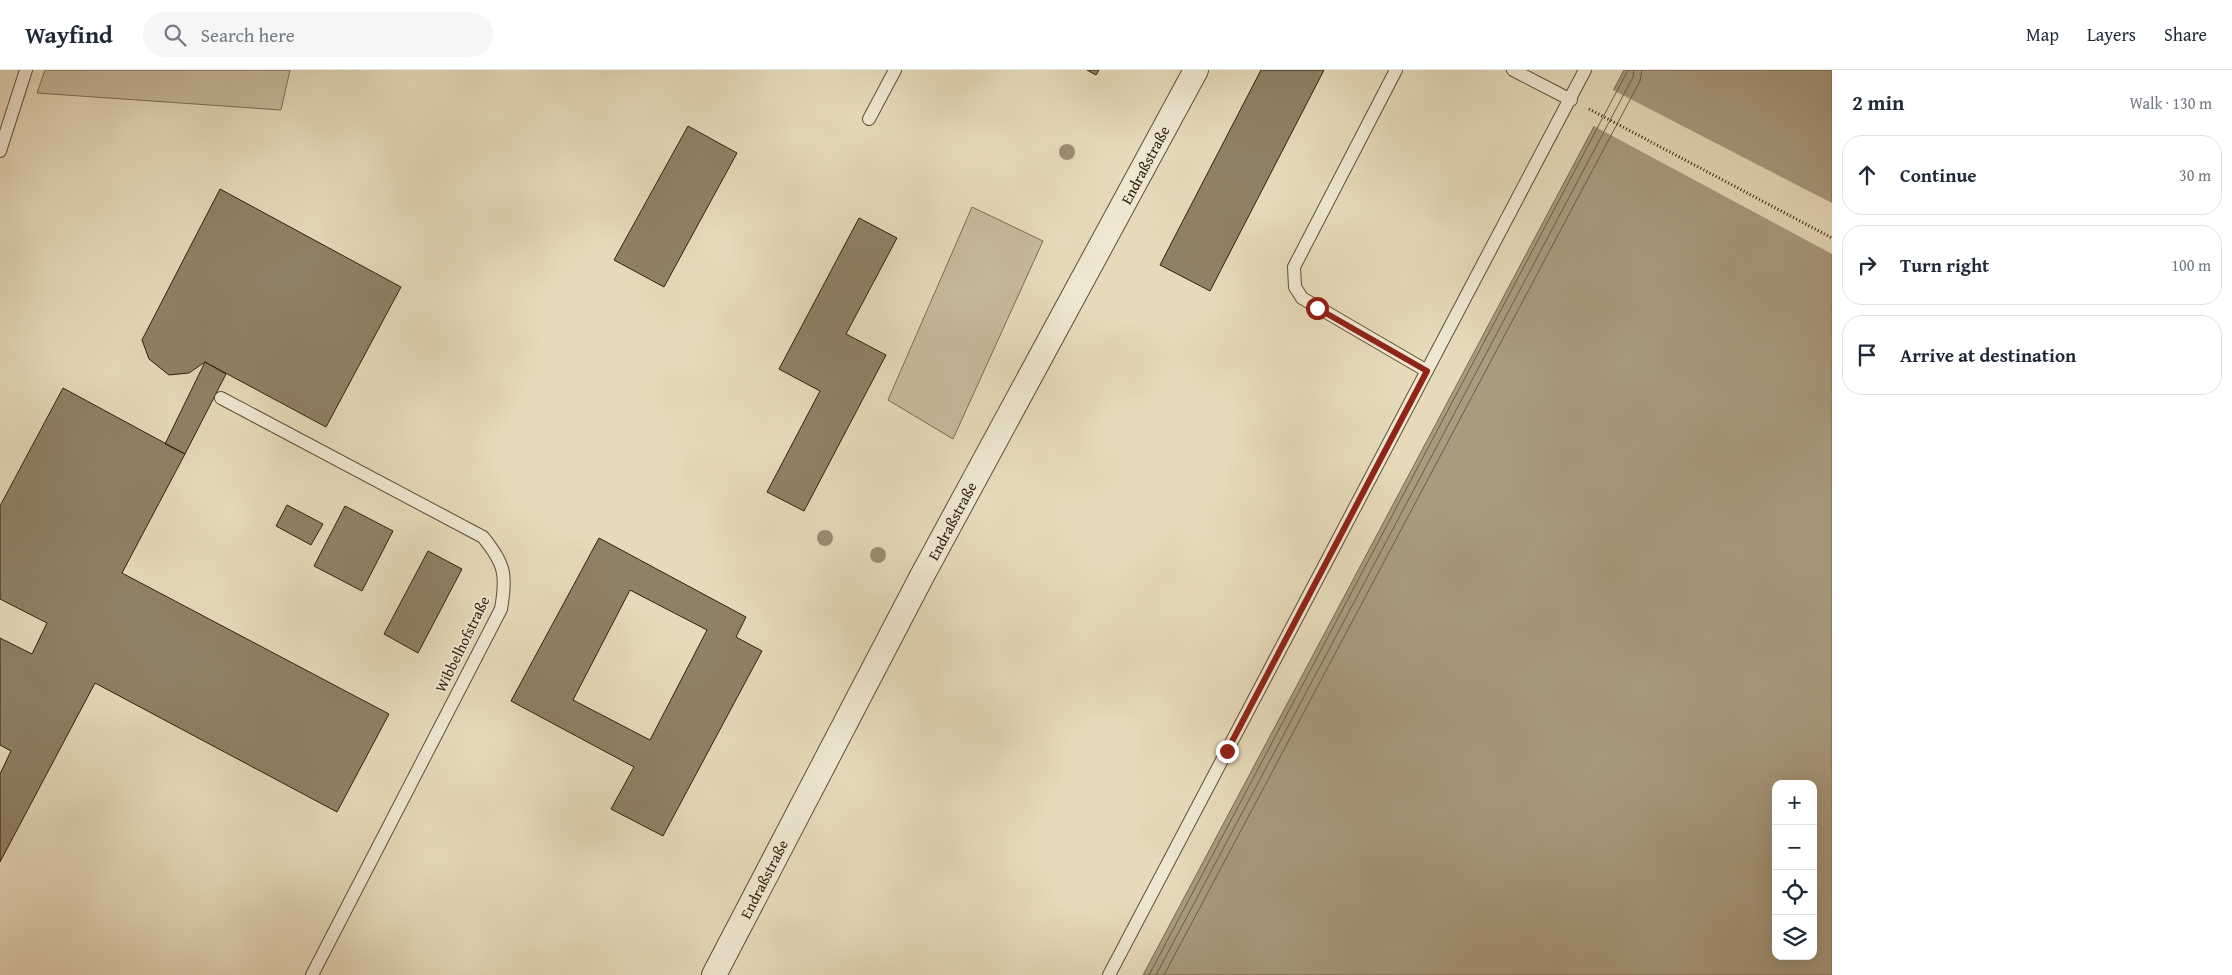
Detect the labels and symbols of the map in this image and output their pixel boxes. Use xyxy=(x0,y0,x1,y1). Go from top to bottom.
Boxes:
street label: Endraßstraße xyxy=(1116,122,1174,208)
route start xyxy=(1306,297,1329,320)
street label: Endraßstraße xyxy=(923,478,981,564)
street label: Wibbelhofstraße xyxy=(430,592,494,696)
route end xyxy=(1216,740,1239,763)
street label: Endraßstraße xyxy=(735,836,793,922)

